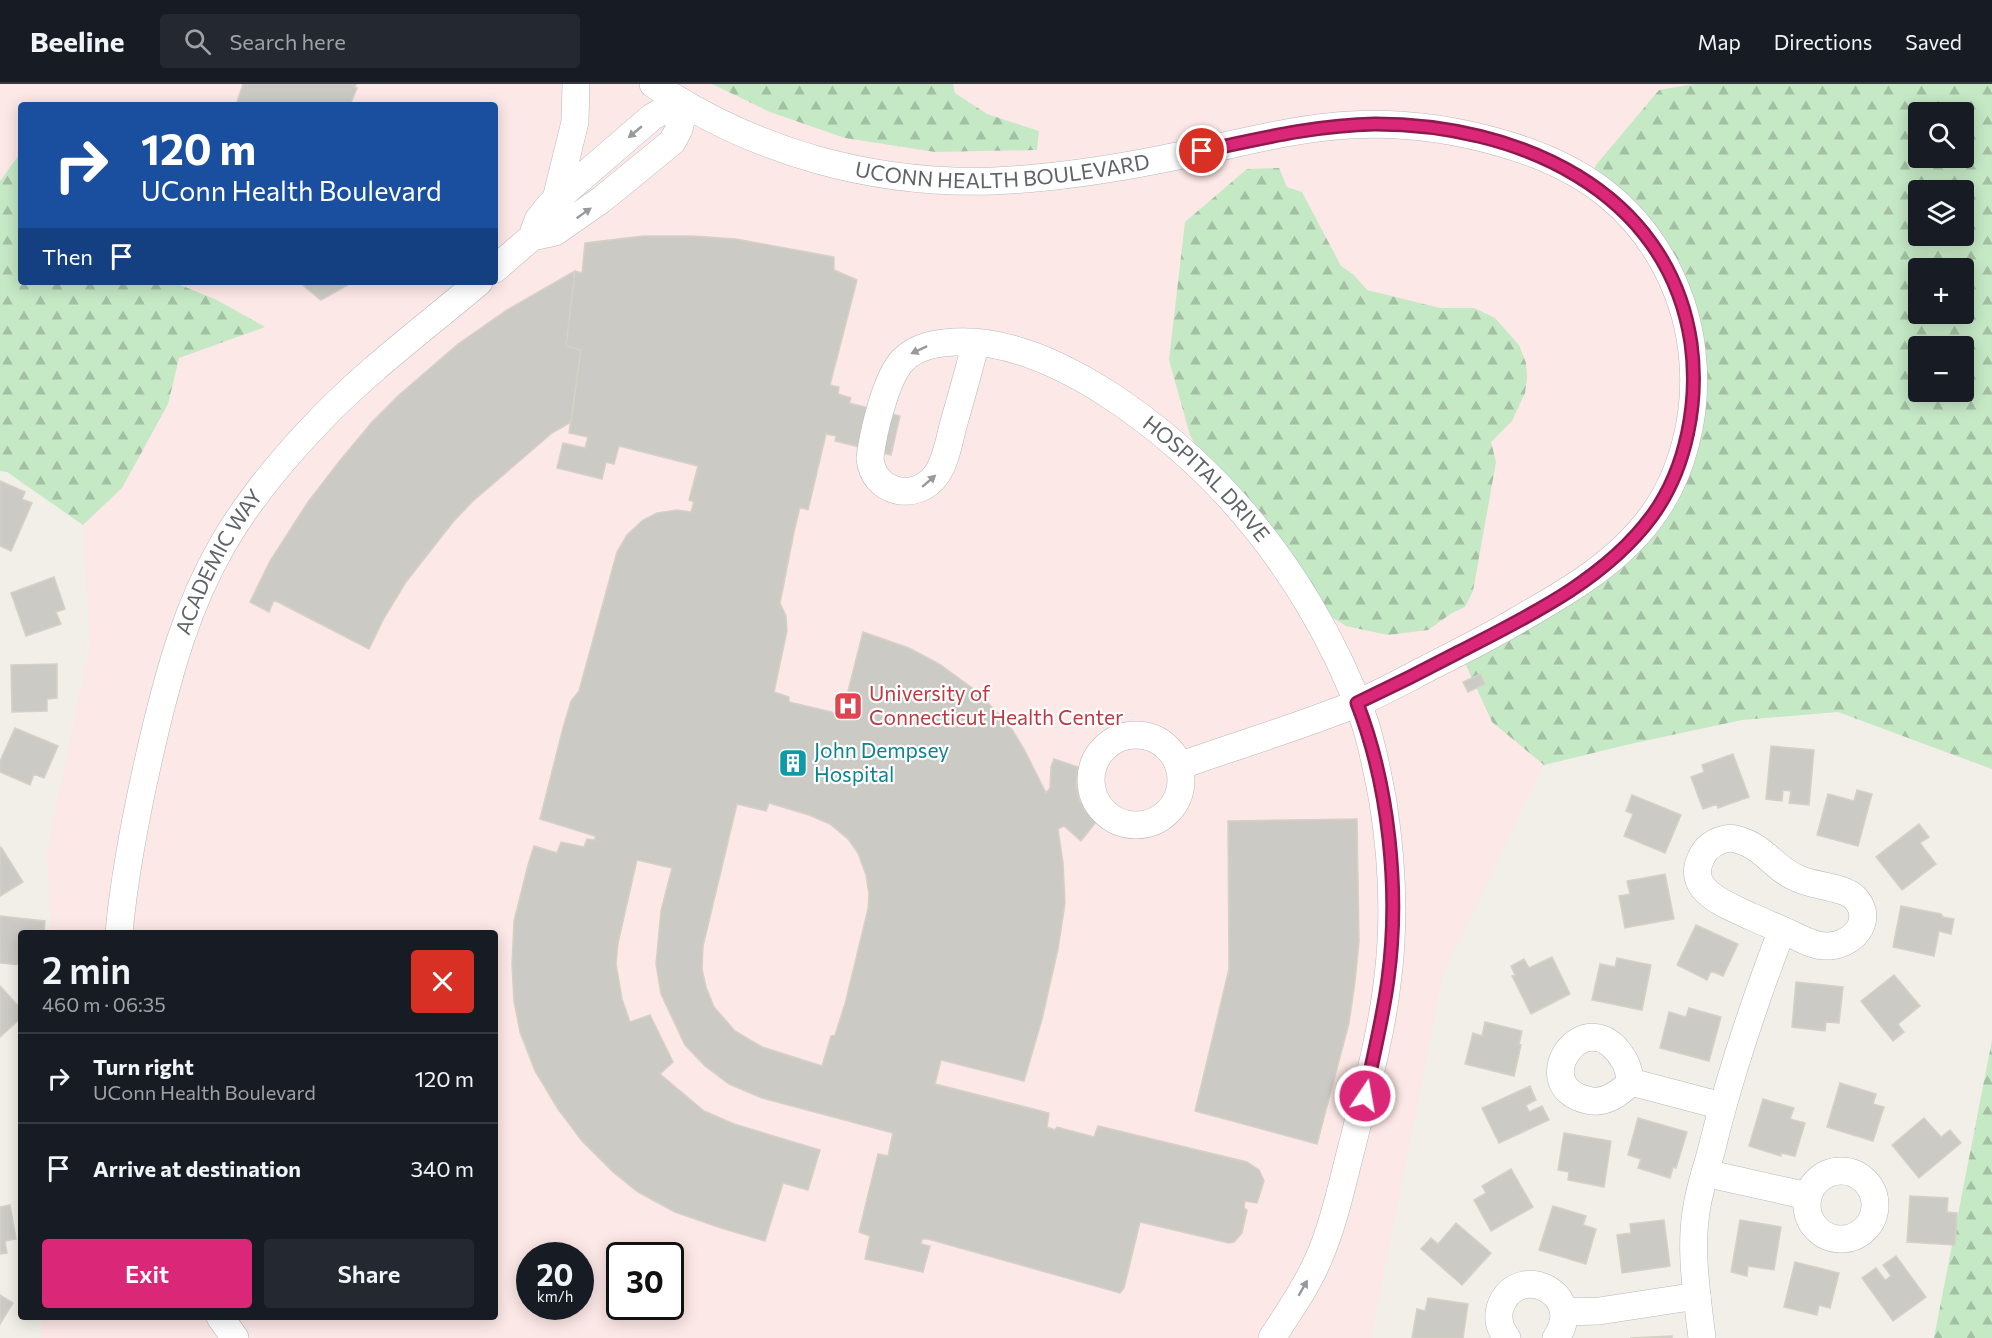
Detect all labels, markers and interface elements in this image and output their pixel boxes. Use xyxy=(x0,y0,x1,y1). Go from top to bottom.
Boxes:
search box xyxy=(160,14,580,68)
text: Beeline xyxy=(30,24,124,58)
icon: search xyxy=(181,25,214,58)
text: Search here xyxy=(229,28,346,55)
text: Map xyxy=(1698,29,1741,54)
text: Directions xyxy=(1774,29,1872,54)
text: Saved xyxy=(1905,29,1962,54)
map controls xyxy=(1908,102,1974,402)
button: search xyxy=(1908,102,1974,168)
text: 120 m xyxy=(141,122,256,174)
one-way arrow xyxy=(628,125,643,138)
pin xyxy=(1176,125,1227,176)
icon: right xyxy=(42,126,120,204)
icon: arrive xyxy=(1185,134,1218,167)
street label: UCONN HEALTH BOULEVARD xyxy=(853,148,1151,192)
text: UConn Health Boulevard xyxy=(141,174,442,207)
button: layers xyxy=(1908,180,1974,246)
one-way arrow xyxy=(575,207,591,219)
icon: arrive xyxy=(105,240,138,273)
text: Then xyxy=(42,243,93,270)
button: + xyxy=(1908,258,1974,324)
button: − xyxy=(1908,336,1974,402)
one-way arrow xyxy=(910,345,928,355)
street label: HOSPITAL DRIVE xyxy=(1139,409,1276,546)
one-way arrow xyxy=(921,474,937,487)
street label: ACADEMIC WAY xyxy=(169,483,267,638)
place label: University of Connecticut Health Center xyxy=(869,680,1123,729)
hospital icon: University of Connecticut Health Center xyxy=(832,690,864,722)
place label: John Dempsey Hospital xyxy=(814,737,949,786)
building icon: John Dempsey Hospital xyxy=(777,747,809,779)
text: 2 min xyxy=(42,947,131,991)
button: close xyxy=(411,950,474,1013)
text: 460 m · 06:35 xyxy=(42,992,166,1016)
text: Turn right xyxy=(93,1053,194,1080)
icon: right xyxy=(42,1062,75,1095)
position arrow xyxy=(1333,1064,1397,1128)
text: 120 m xyxy=(415,1065,474,1092)
text: UConn Health Boulevard xyxy=(93,1080,316,1104)
icon: arrive xyxy=(42,1152,75,1185)
text: Arrive at destination xyxy=(93,1155,301,1182)
text: 340 m xyxy=(410,1155,474,1182)
button: Exit xyxy=(42,1239,252,1308)
button: Share xyxy=(264,1239,474,1308)
speed limit sign: 30 xyxy=(606,1242,684,1320)
text: 20 xyxy=(537,1255,573,1292)
one-way arrow xyxy=(1298,1280,1308,1297)
text: km/h xyxy=(537,1287,573,1305)

